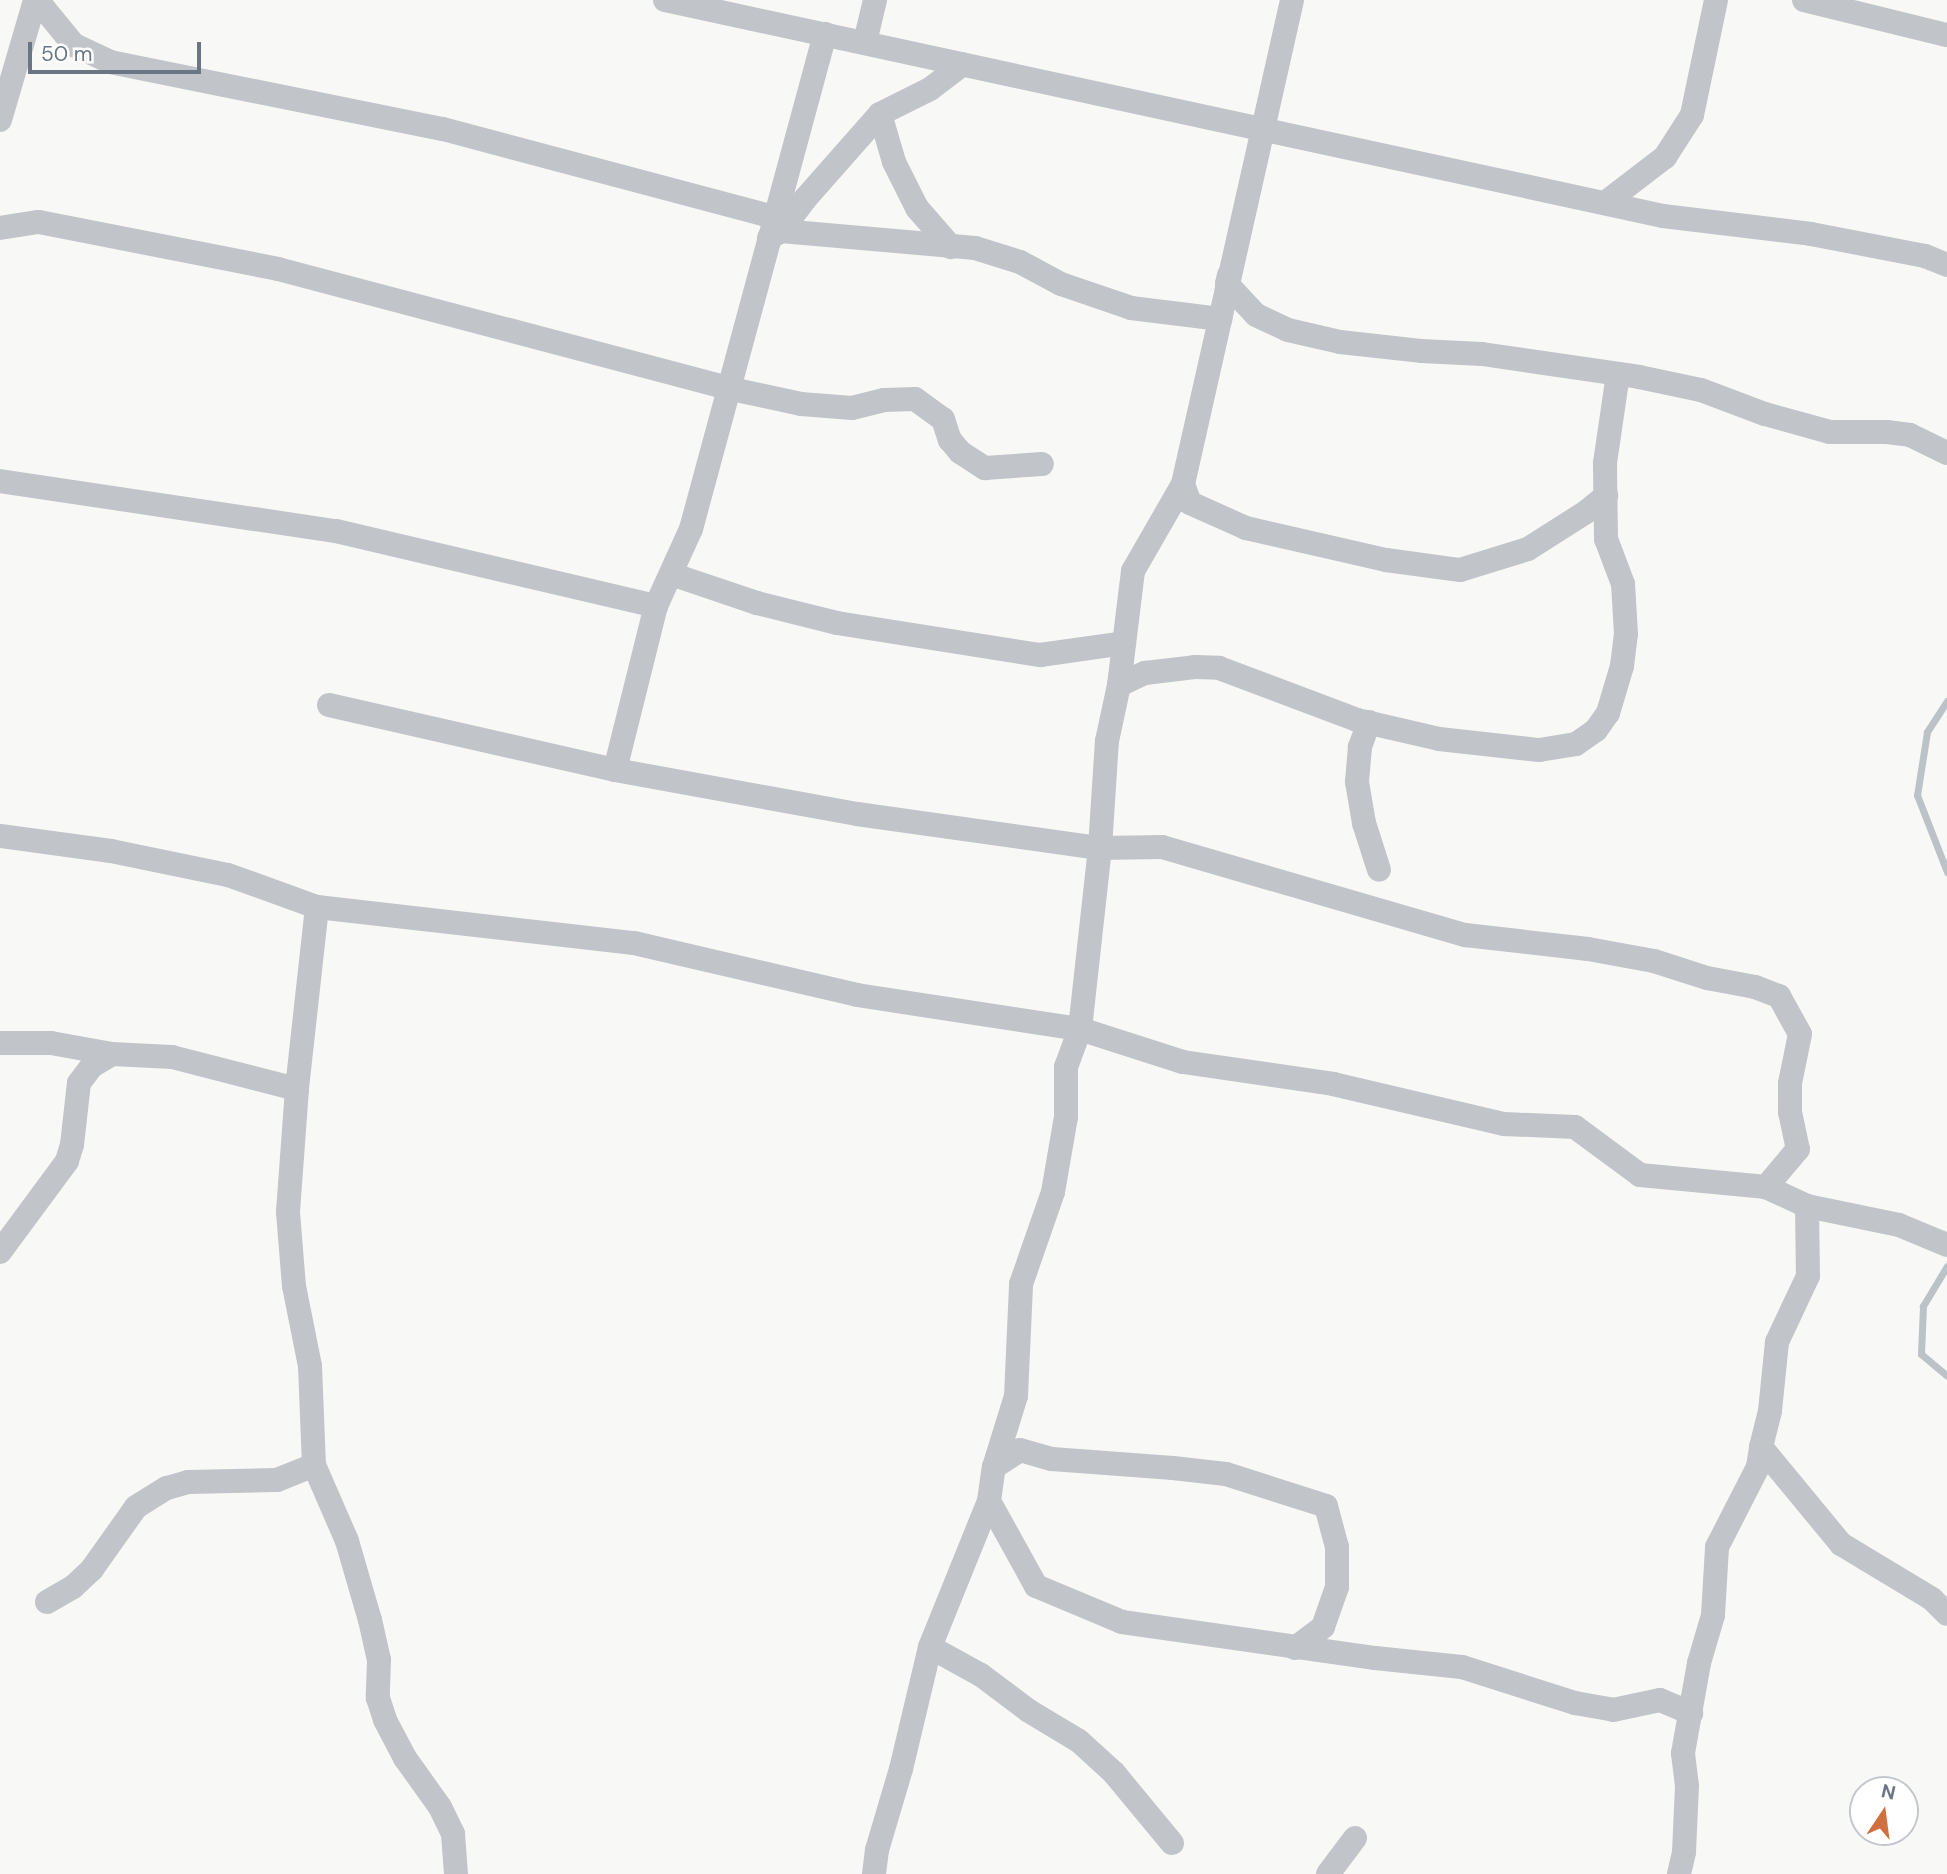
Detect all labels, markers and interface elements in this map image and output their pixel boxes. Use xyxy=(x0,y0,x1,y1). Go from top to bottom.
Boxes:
scale bar xyxy=(32,28,205,72)
text: 50 m xyxy=(41,40,92,68)
north arrow xyxy=(1849,1776,1919,1846)
text: N xyxy=(1879,1778,1898,1806)

